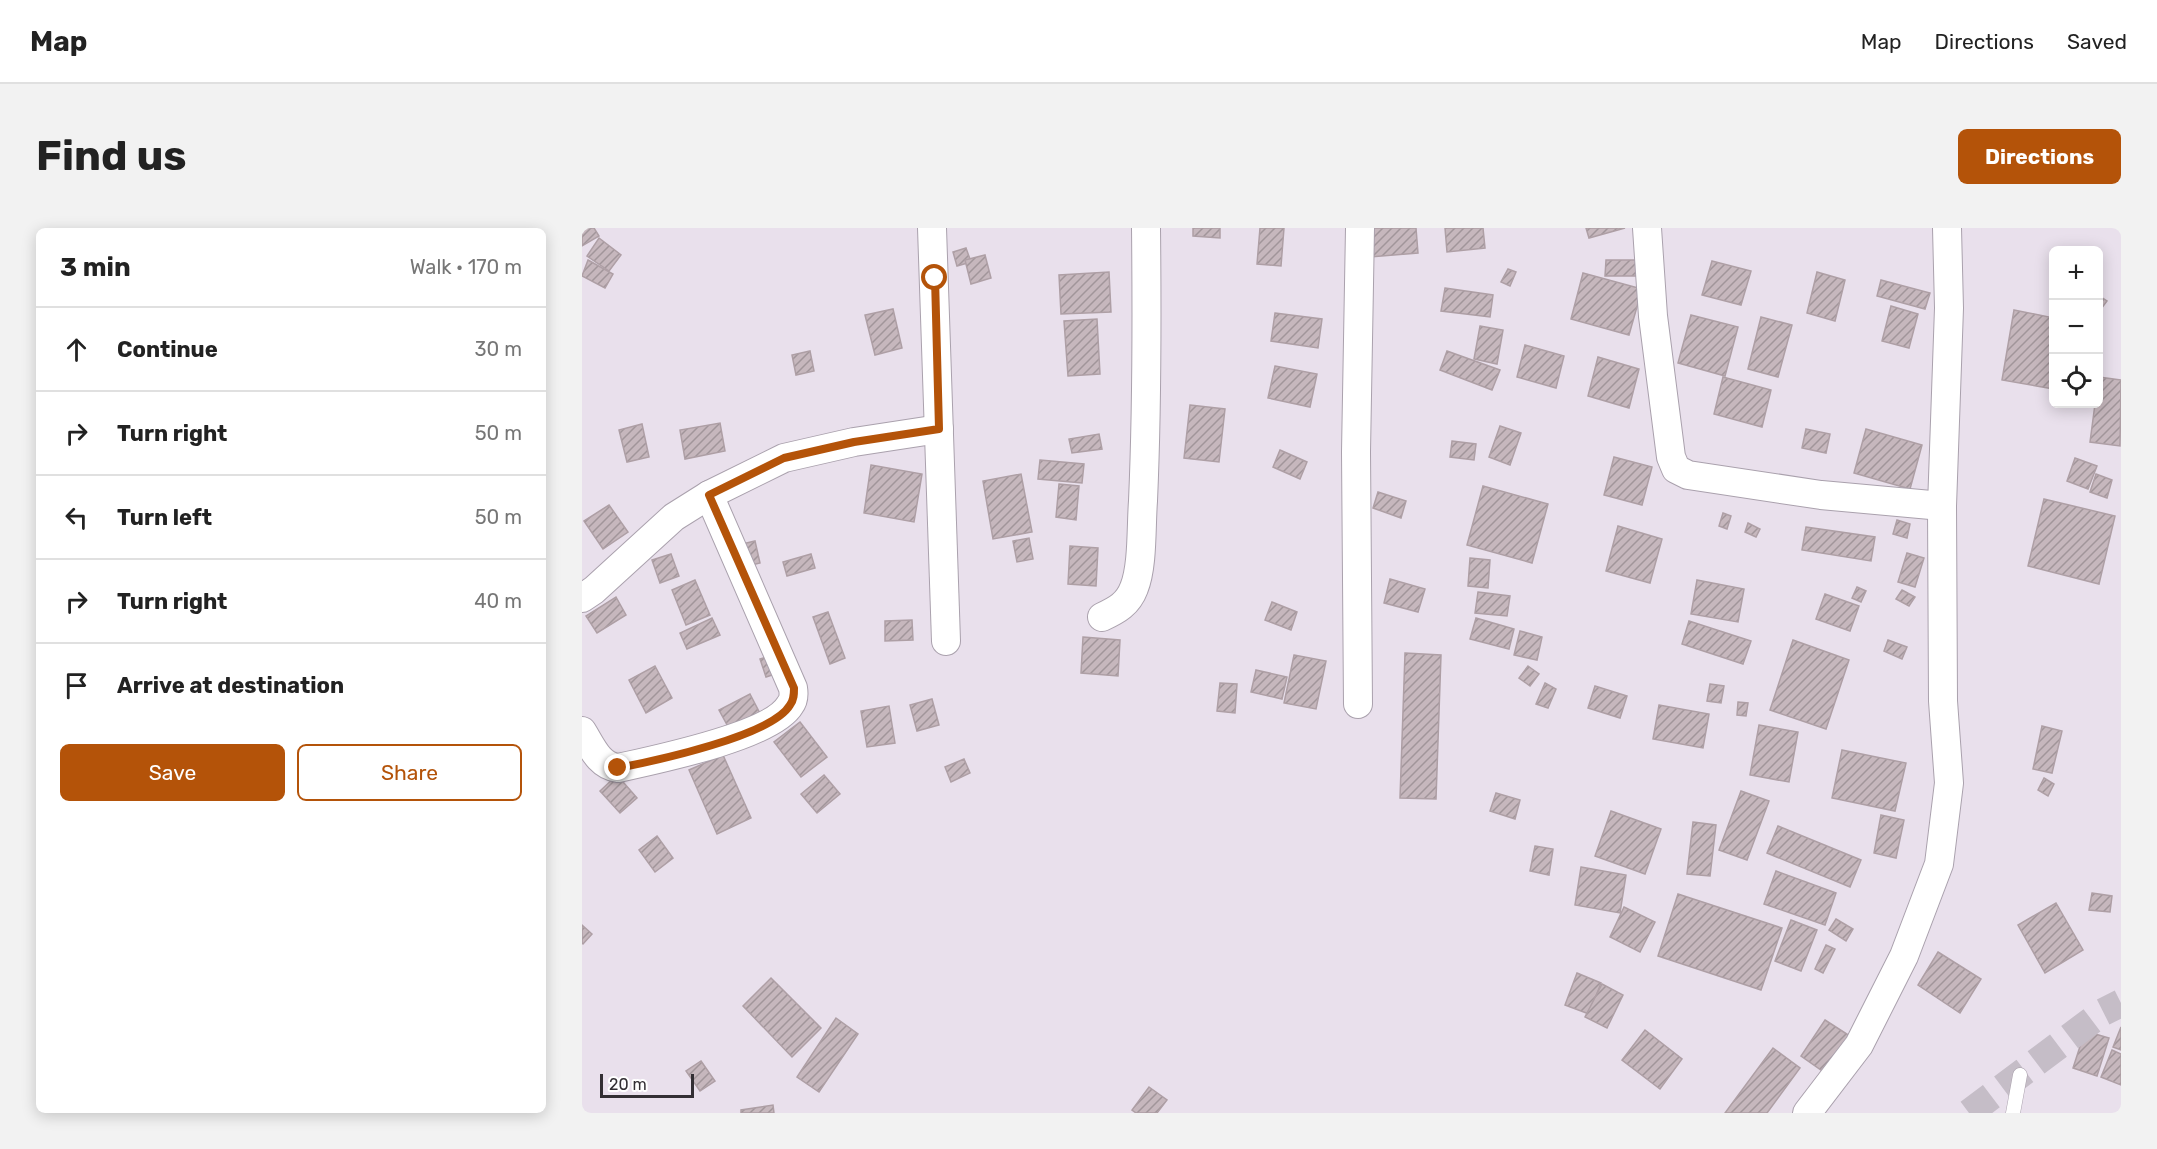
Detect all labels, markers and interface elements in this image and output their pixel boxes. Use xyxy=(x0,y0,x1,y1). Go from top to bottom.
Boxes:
text: Map xyxy=(30,25,87,58)
text: Map xyxy=(1861,29,1902,54)
text: Directions xyxy=(1935,29,2034,54)
text: Saved xyxy=(2067,29,2127,54)
button: Directions xyxy=(1958,129,2121,184)
text: Find us xyxy=(36,131,187,181)
map controls xyxy=(2049,246,2103,408)
button: + xyxy=(2049,246,2103,300)
text: 3 min xyxy=(60,252,131,283)
text: Walk · 170 m xyxy=(410,255,522,279)
route start xyxy=(921,264,947,290)
button: − xyxy=(2049,300,2103,354)
icon: ahead xyxy=(60,333,93,366)
text: Continue xyxy=(117,336,218,363)
text: 30 m xyxy=(475,337,522,361)
button: locate xyxy=(2049,354,2103,408)
icon: right xyxy=(60,417,93,450)
text: Turn right xyxy=(117,420,227,447)
text: 50 m xyxy=(475,421,522,445)
icon: left xyxy=(60,501,93,534)
text: Turn left xyxy=(117,504,212,531)
text: 50 m xyxy=(475,505,522,529)
icon: right xyxy=(60,585,93,618)
text: Turn right xyxy=(117,588,227,615)
text: 40 m xyxy=(474,589,522,613)
icon: arrive xyxy=(60,669,93,702)
text: Arrive at destination xyxy=(117,672,344,699)
button: Save xyxy=(60,744,285,801)
button: Share xyxy=(297,744,522,801)
route end xyxy=(604,754,630,780)
scale bar xyxy=(600,1071,694,1098)
text: 20 m xyxy=(609,1075,647,1094)

